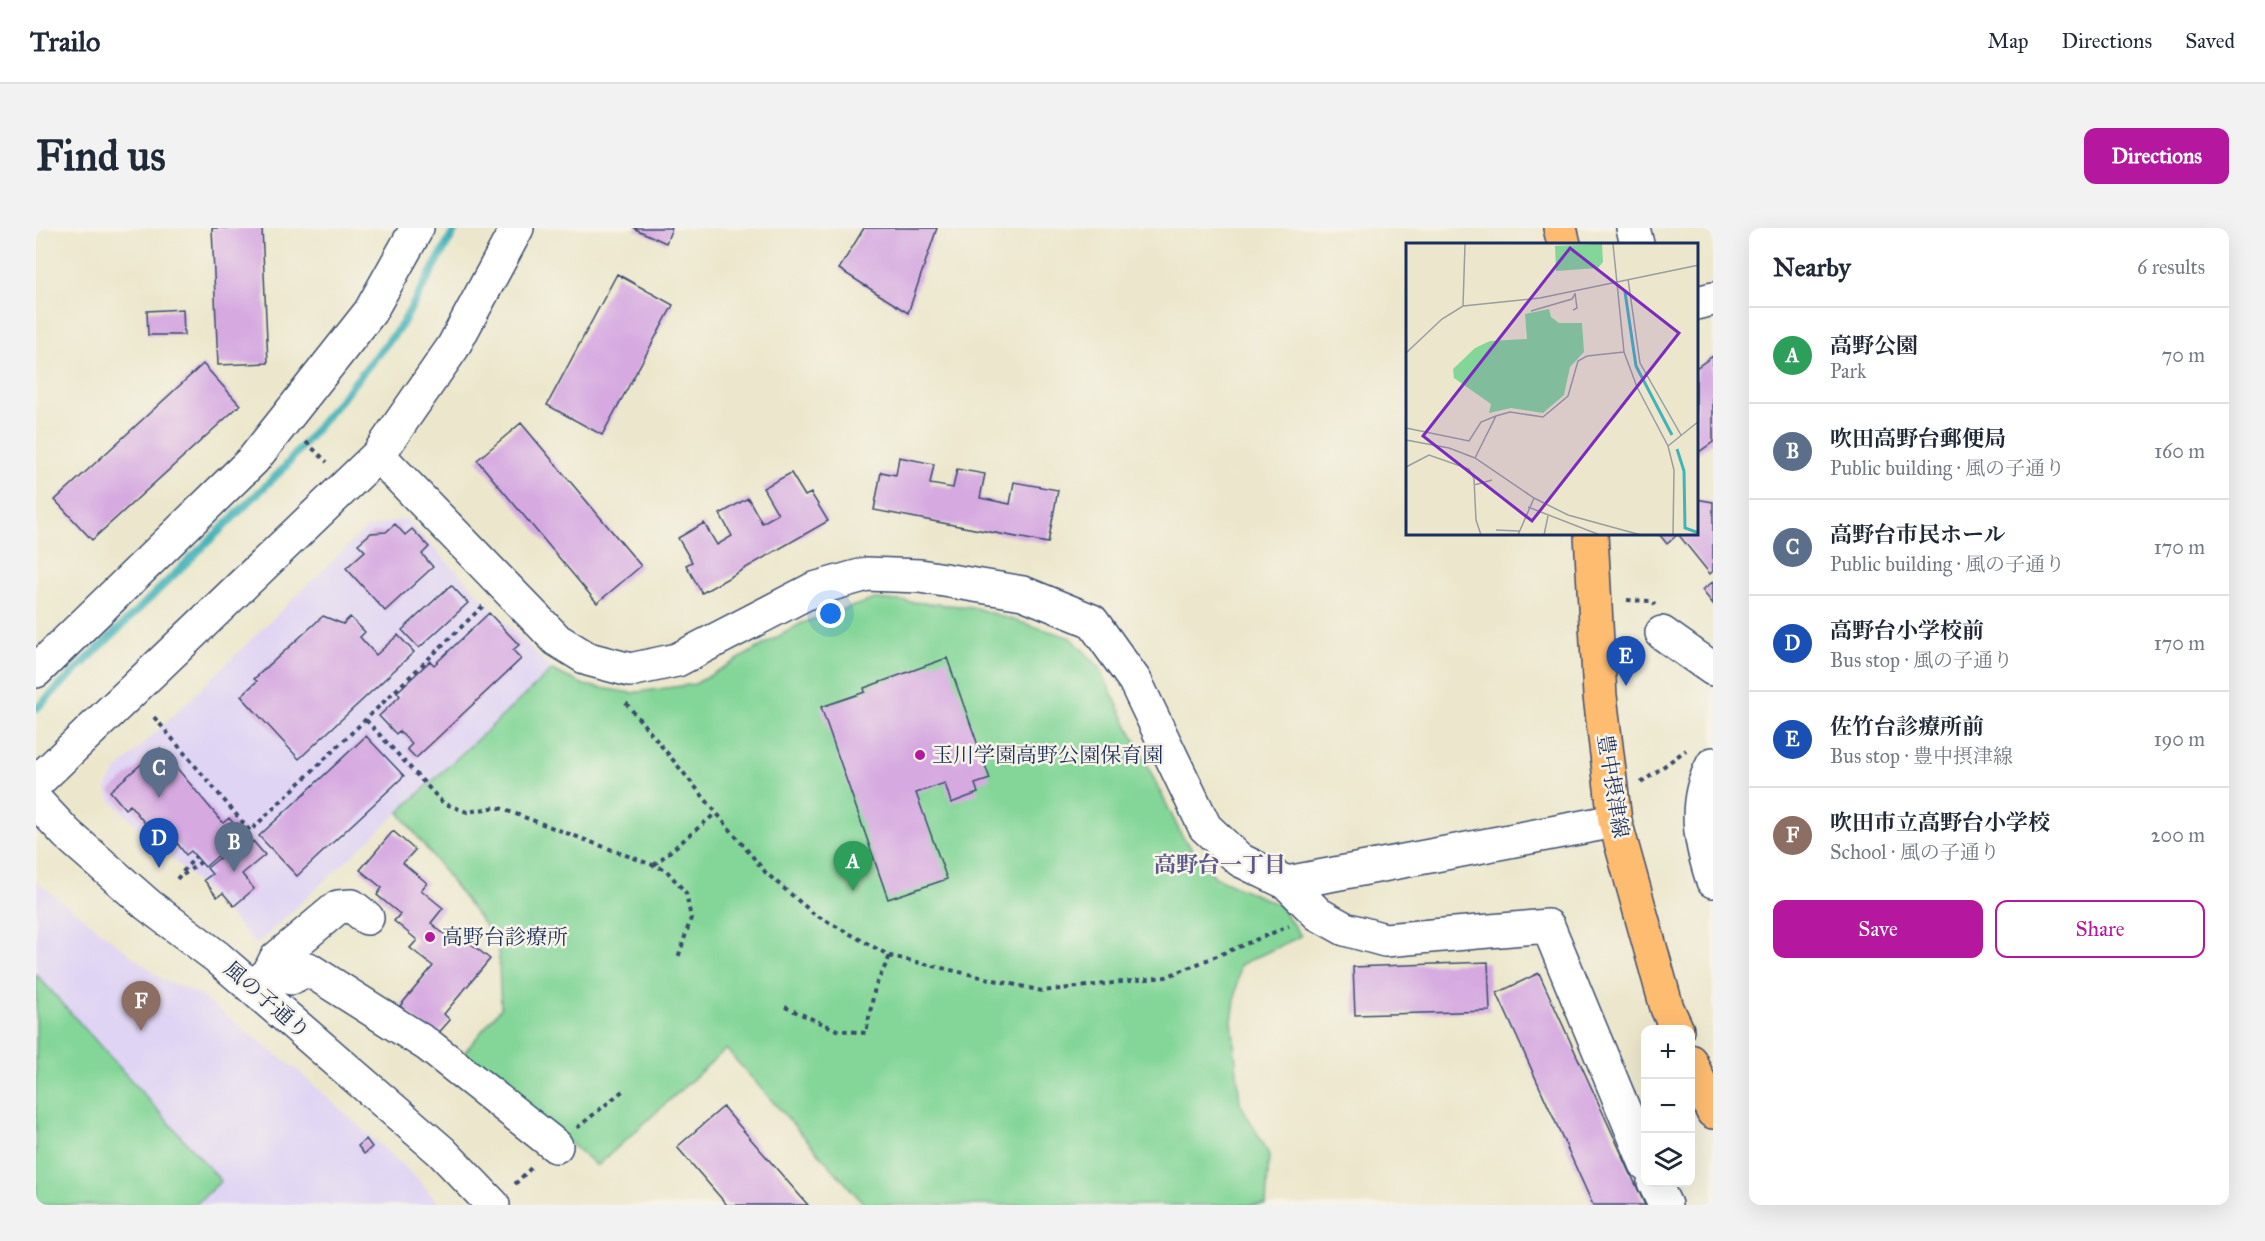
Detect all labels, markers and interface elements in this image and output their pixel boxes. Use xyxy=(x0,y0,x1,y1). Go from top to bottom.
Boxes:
text: Trailo xyxy=(30,24,100,59)
text: Map xyxy=(1988,28,2029,54)
text: Directions xyxy=(2062,28,2152,54)
text: Saved xyxy=(2185,28,2235,54)
button: Directions xyxy=(2084,128,2229,184)
text: Find us xyxy=(36,130,166,182)
inset map xyxy=(1406,243,1698,536)
text: Nearby xyxy=(1773,251,1851,283)
text: 6 results xyxy=(2137,255,2205,279)
text: 高野公園 xyxy=(1830,332,1918,359)
text: A xyxy=(1786,343,1799,367)
text: 70 m xyxy=(2162,343,2205,367)
text: Park xyxy=(1830,359,1866,383)
text: 吹田高野台郵便局 xyxy=(1830,425,2006,452)
text: B xyxy=(1786,439,1799,463)
text: 160 m xyxy=(2154,439,2205,463)
text: Public building · 風の子通り xyxy=(1830,456,2065,480)
text: 高野台市民ホール xyxy=(1830,521,2006,548)
text: C xyxy=(1786,535,1799,559)
text: 170 m xyxy=(2154,535,2205,559)
text: Public building · 風の子通り xyxy=(1830,552,2065,576)
your location xyxy=(816,599,845,628)
text: 高野台小学校前 xyxy=(1830,617,1984,644)
text: D xyxy=(1785,631,1800,655)
text: 170 m xyxy=(2154,631,2205,655)
pin: E xyxy=(1606,636,1646,686)
text: Bus stop · 風の子通り xyxy=(1830,648,2013,672)
text: 佐竹台診療所前 xyxy=(1830,713,1984,740)
text: E xyxy=(1785,727,1800,751)
text: 190 m xyxy=(2154,727,2205,751)
street label: 豊中摂津線 xyxy=(1592,732,1634,840)
place label: 玉川学園高野公園保育園 xyxy=(932,742,1163,768)
text: Bus stop · 豊中摂津線 xyxy=(1830,744,2013,768)
pin: C xyxy=(140,748,178,798)
marker: 玉川学園高野公園保育園 xyxy=(913,748,927,762)
text: 吹田市立高野台小学校 xyxy=(1830,809,2050,836)
pin: D xyxy=(140,818,178,868)
pin: B xyxy=(214,822,254,872)
text: F xyxy=(1786,823,1799,847)
text: 200 m xyxy=(2151,823,2205,847)
text: School · 風の子通り xyxy=(1830,840,2000,864)
pin: A xyxy=(834,842,872,891)
district label: 高野台一丁目 xyxy=(1154,851,1286,878)
button: Save xyxy=(1773,900,1983,958)
button: Share xyxy=(1995,900,2205,958)
place label: 高野台診療所 xyxy=(442,924,568,950)
marker: 高野台診療所 xyxy=(423,930,437,944)
street label: 風の子通り xyxy=(219,956,315,1044)
pin: F xyxy=(122,982,160,1031)
map controls xyxy=(1641,1025,1695,1187)
button: + xyxy=(1641,1025,1695,1079)
button: − xyxy=(1641,1079,1695,1133)
button: layers xyxy=(1641,1133,1695,1187)

